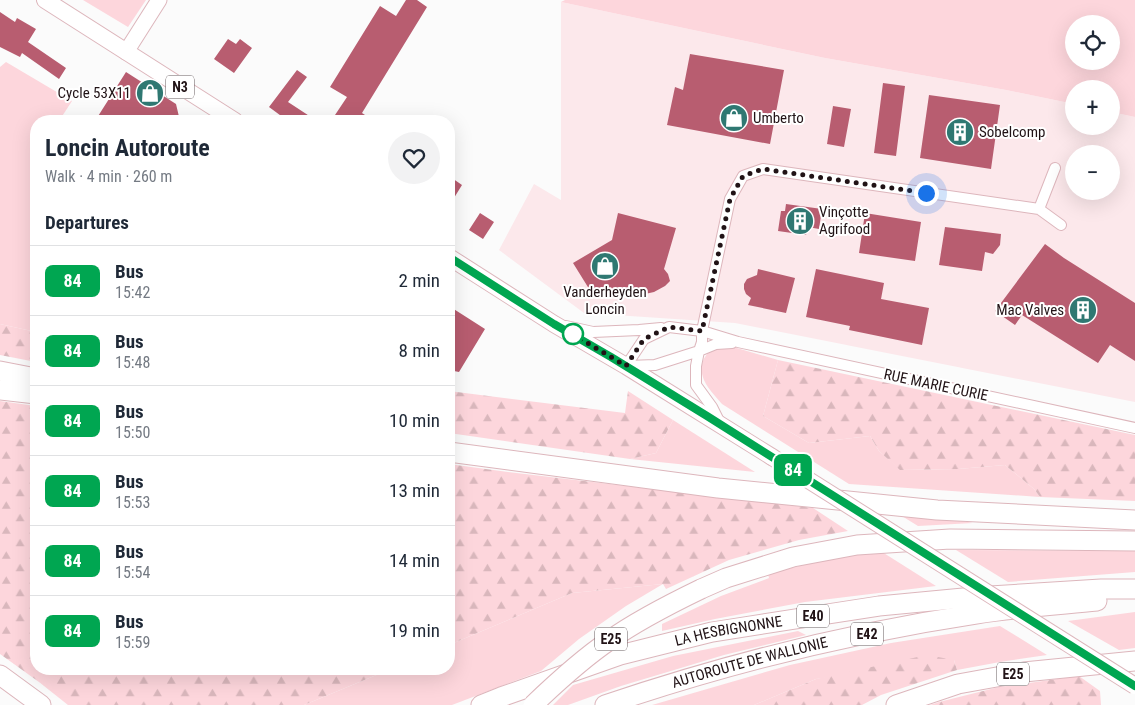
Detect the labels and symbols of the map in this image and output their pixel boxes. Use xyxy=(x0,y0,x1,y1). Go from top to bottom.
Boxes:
road number: N3 xyxy=(166,75,194,98)
shop icon: Cycle 53X11 xyxy=(135,78,165,108)
place label: Cycle 53X11 xyxy=(58,84,131,102)
shop icon: Umberto xyxy=(719,103,749,133)
place label: Umberto xyxy=(753,109,804,127)
building icon: Sobelcomp xyxy=(945,117,975,147)
place label: Sobelcomp xyxy=(979,123,1045,141)
your location xyxy=(914,181,939,206)
place label: Vinçotte Agrifood xyxy=(819,203,870,238)
building icon: Vinçotte Agrifood xyxy=(785,206,815,236)
shop icon: Vanderheyden Loncin xyxy=(590,251,620,281)
place label: Vanderheyden Loncin xyxy=(563,283,647,318)
building icon: Mac Valves xyxy=(1068,295,1098,325)
place label: Mac Valves xyxy=(996,301,1064,319)
unlabelled marker xyxy=(562,323,584,345)
street label: RUE MARIE CURIE xyxy=(882,365,990,405)
line badge: 84 xyxy=(770,454,816,486)
road number: E40 xyxy=(797,604,829,628)
street label: LA HESBIGNONNE xyxy=(673,612,784,650)
road number: E42 xyxy=(851,622,883,646)
road number: E25 xyxy=(595,628,627,650)
street label: AUTOROUTE DE WALLONIE xyxy=(670,633,829,692)
road number: E25 xyxy=(997,662,1029,686)

